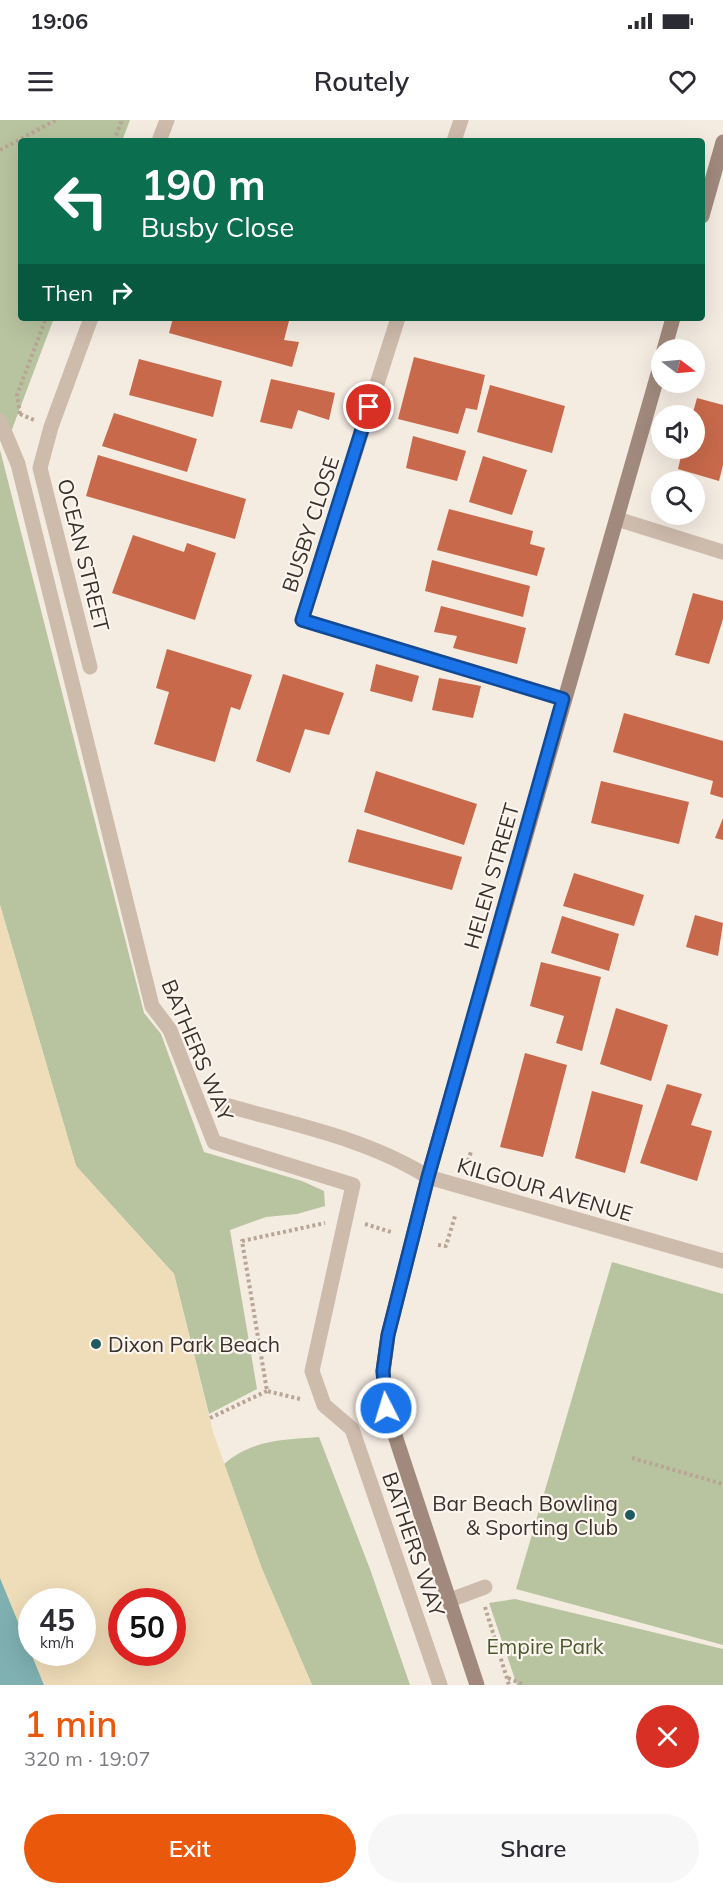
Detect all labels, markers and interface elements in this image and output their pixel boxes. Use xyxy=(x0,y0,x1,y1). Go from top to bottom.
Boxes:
text: 19:06 xyxy=(30,7,88,35)
text: Routely xyxy=(314,64,409,98)
icon: menu xyxy=(24,65,57,98)
icon: heart xyxy=(666,65,699,98)
text: 190 m xyxy=(141,158,266,211)
icon: left xyxy=(42,162,120,240)
text: Busby Close xyxy=(141,210,294,244)
icon: right xyxy=(105,276,138,309)
text: Then xyxy=(42,279,93,307)
north arrow xyxy=(651,339,705,393)
map controls xyxy=(651,339,705,525)
pin xyxy=(343,381,394,432)
icon: arrive xyxy=(352,390,385,423)
button: sound xyxy=(651,405,705,459)
street label: BUSBY CLOSE xyxy=(276,453,344,595)
button: search xyxy=(651,471,705,525)
street label: OCEAN STREET xyxy=(52,476,116,634)
street label: HELEN STREET xyxy=(458,800,524,952)
street label: BATHERS WAY xyxy=(156,975,240,1125)
street label: KILGOUR AVENUE xyxy=(454,1152,636,1226)
place label: Dixon Park Beach xyxy=(108,1331,280,1357)
marker: Dixon Park Beach xyxy=(89,1337,103,1351)
position arrow xyxy=(354,1376,418,1440)
street label: BATHERS WAY xyxy=(377,1468,451,1620)
place label: Bar Beach Bowling & Sporting Club xyxy=(432,1490,618,1540)
marker: Bar Beach Bowling & Sporting Club xyxy=(623,1508,637,1522)
speed limit sign: 50 xyxy=(108,1588,186,1666)
text: 45 xyxy=(39,1601,75,1639)
text: km/h xyxy=(40,1633,74,1652)
park label: Empire Park xyxy=(487,1633,604,1659)
text: 1 min xyxy=(24,1701,118,1746)
button: close xyxy=(636,1705,699,1768)
text: 320 m · 19:07 xyxy=(24,1746,150,1771)
button: Exit xyxy=(24,1814,356,1883)
button: Share xyxy=(368,1814,699,1883)

